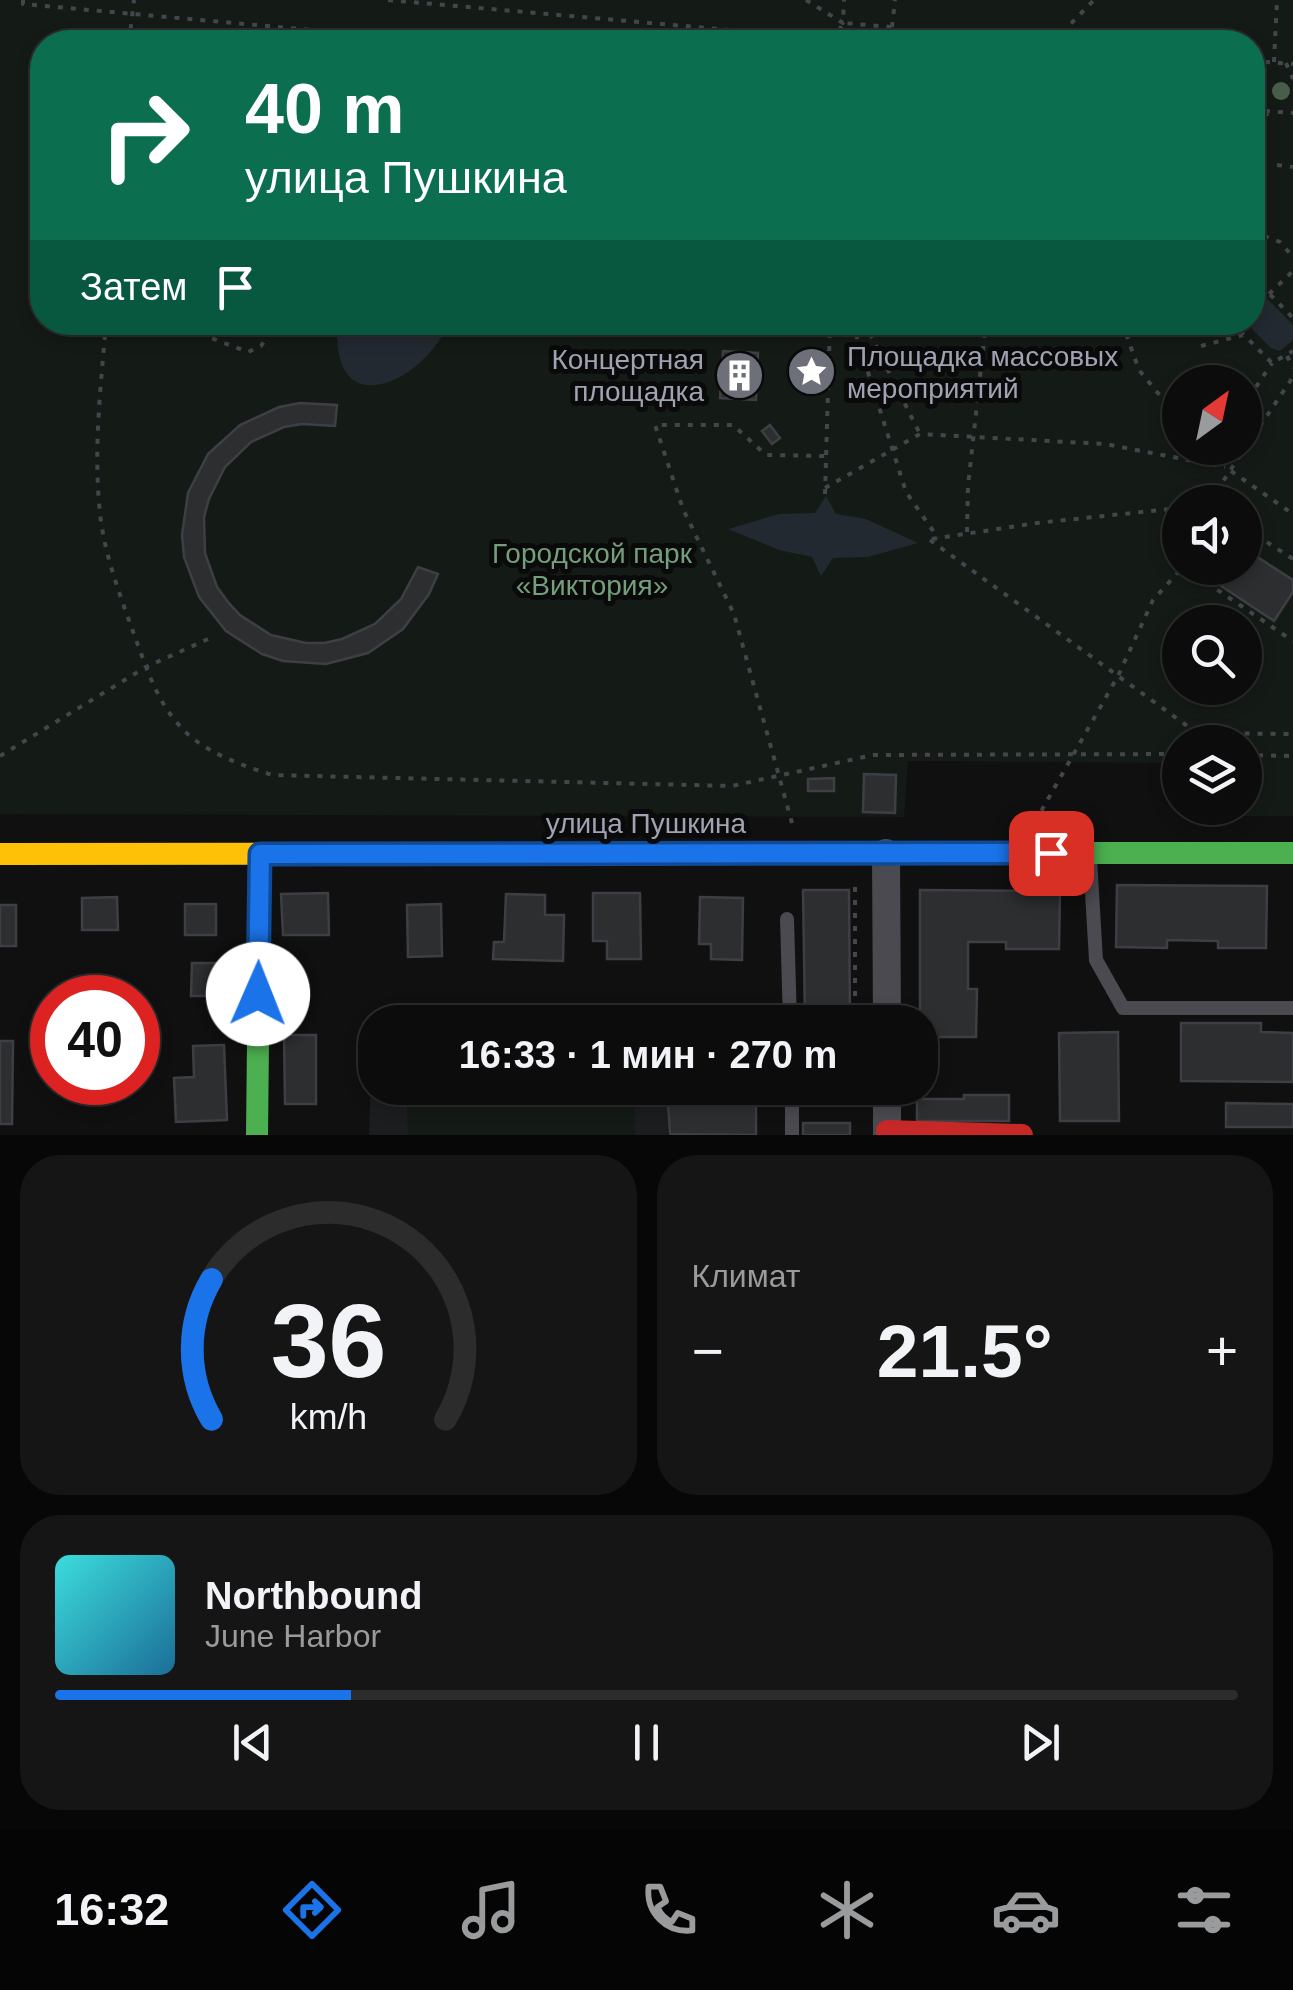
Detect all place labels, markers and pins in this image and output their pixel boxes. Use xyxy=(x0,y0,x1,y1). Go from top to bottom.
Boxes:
place label: Площадка массовых мероприятий xyxy=(847,341,1118,404)
place label: Концертная площадка xyxy=(551,344,704,407)
place icon: Площадка массовых мероприятий xyxy=(786,346,838,398)
building icon: Концертная площадка xyxy=(713,349,765,401)
pin xyxy=(1009,811,1094,896)

